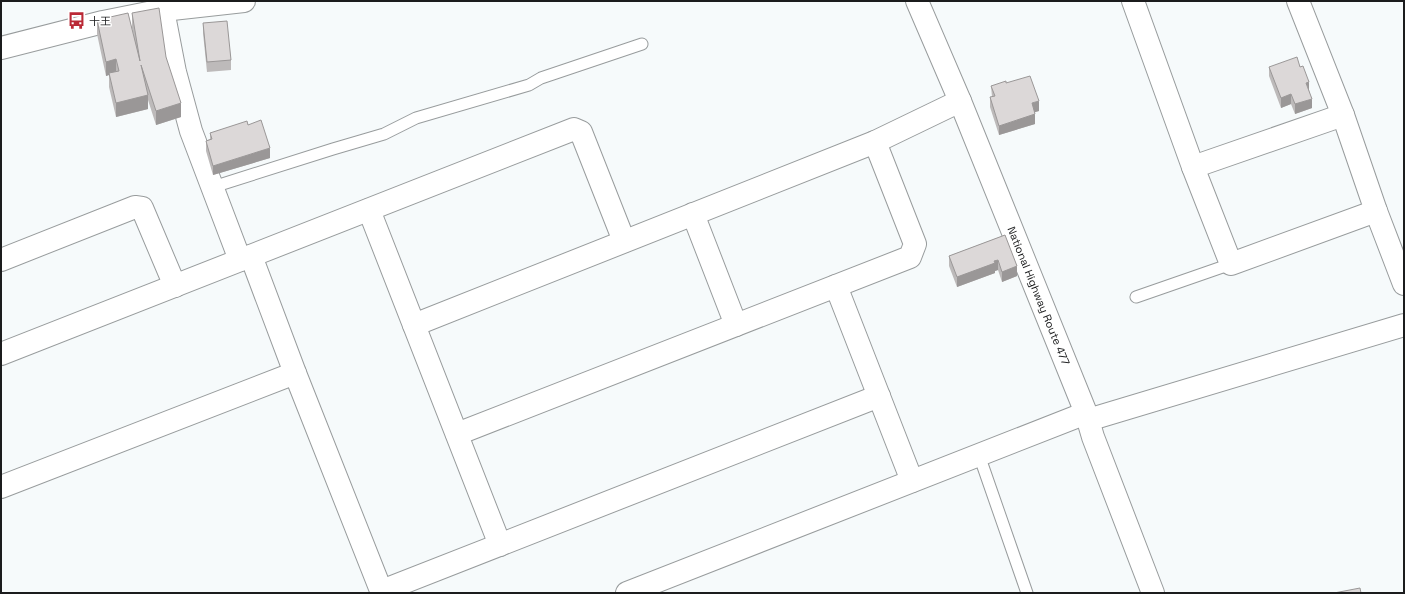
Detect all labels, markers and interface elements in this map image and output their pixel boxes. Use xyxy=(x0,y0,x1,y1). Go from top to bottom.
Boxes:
bus stop icon: 十王 xyxy=(66,11,86,31)
place label: 十王 xyxy=(89,14,111,28)
street label: National Highway Route 477 xyxy=(1004,224,1073,367)

